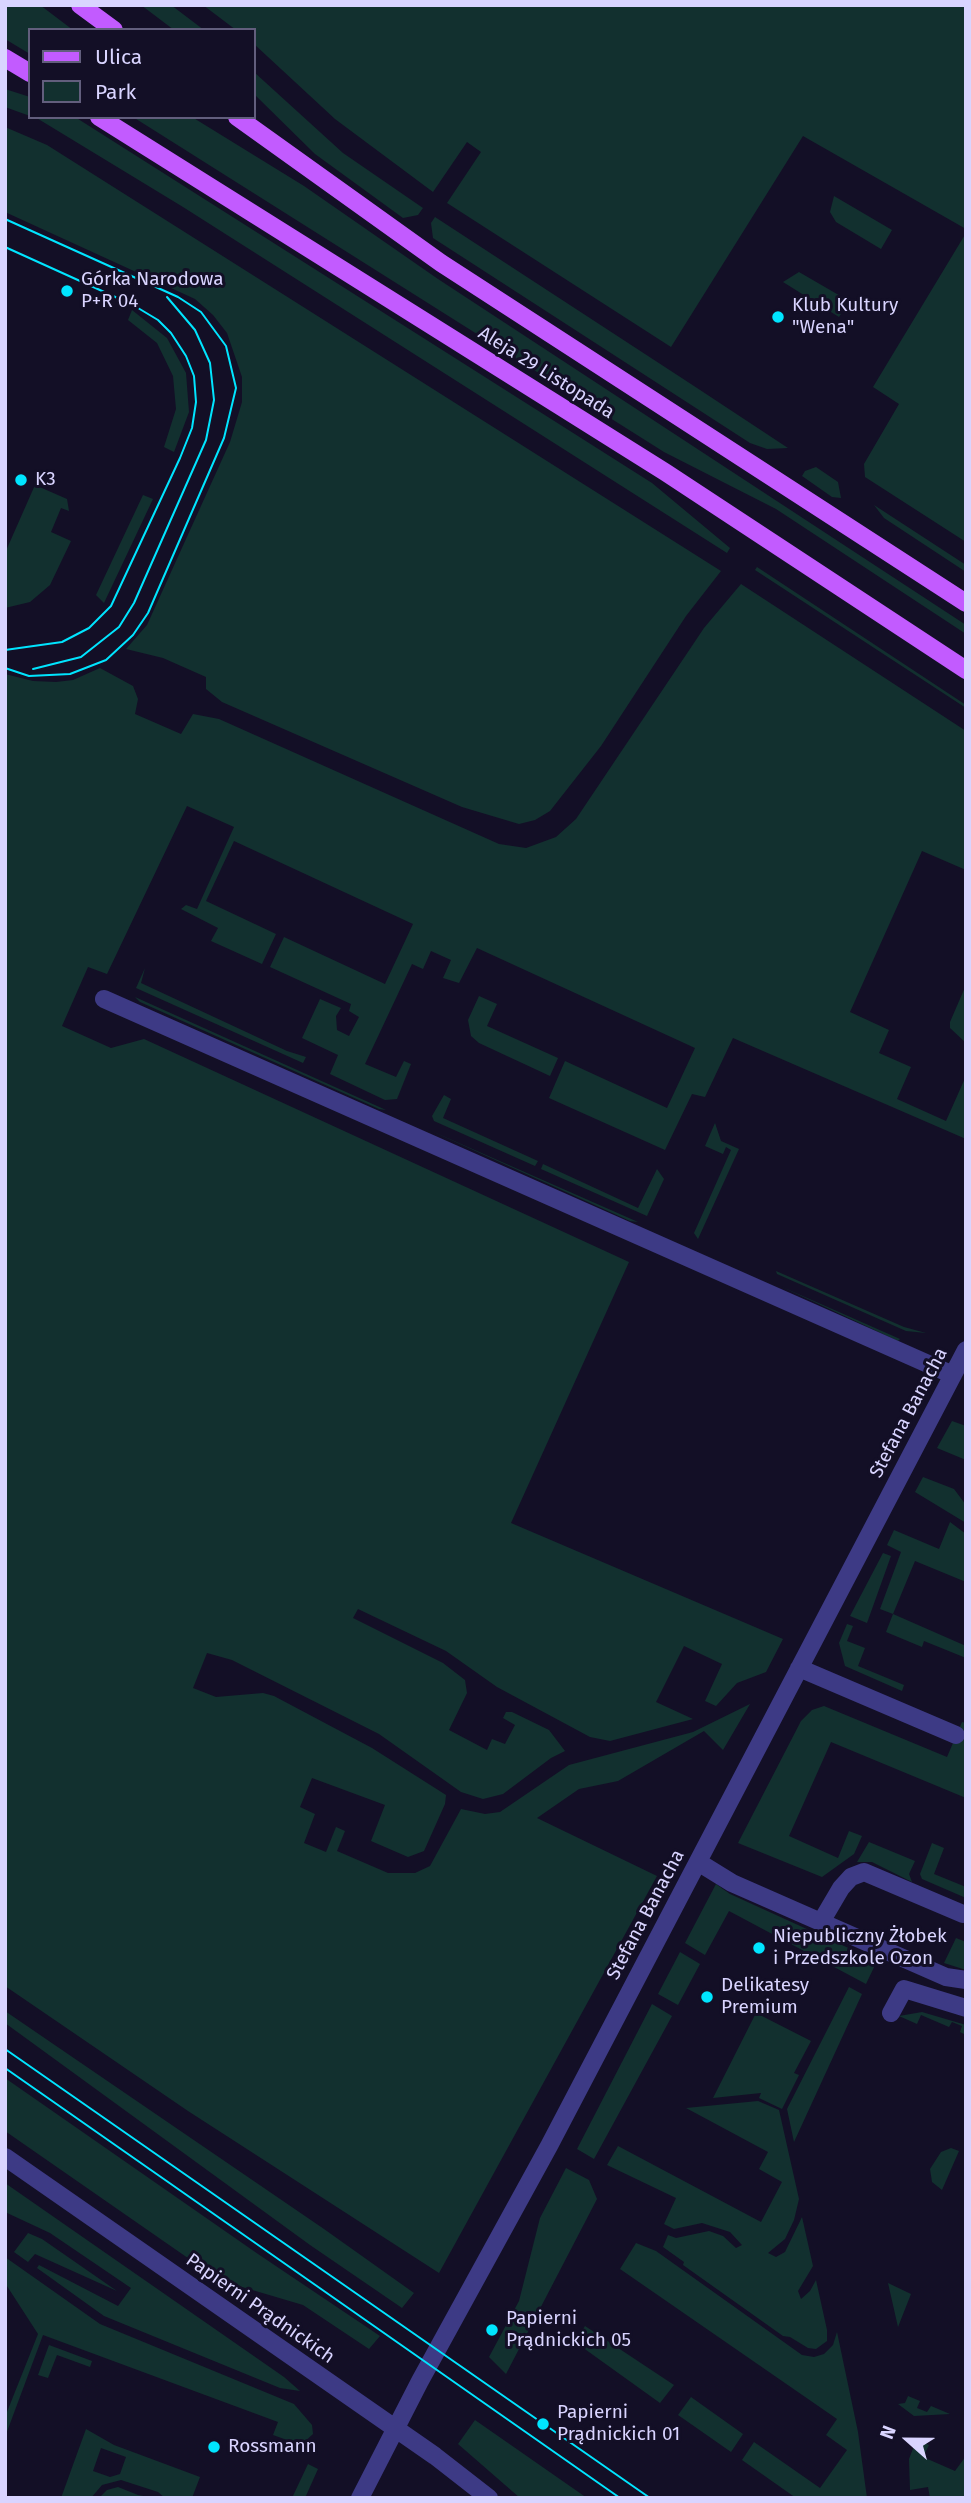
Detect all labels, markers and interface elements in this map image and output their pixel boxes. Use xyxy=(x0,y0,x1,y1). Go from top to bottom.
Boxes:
legend xyxy=(28,28,256,119)
text: Ulica xyxy=(95,44,142,70)
text: Park xyxy=(95,79,136,105)
place label: Górka Narodowa P+R 04 xyxy=(81,269,224,313)
marker: Górka Narodowa P+R 04 xyxy=(59,283,75,299)
place label: Klub Kultury "Wena" xyxy=(792,295,898,339)
marker: Klub Kultury "Wena" xyxy=(770,309,786,325)
street label: Aleja 29 Listopada xyxy=(474,322,618,424)
place label: K3 xyxy=(35,469,56,491)
marker: K3 xyxy=(13,472,29,488)
street label: Stefana Banacha xyxy=(865,1344,953,1482)
street label: Stefana Banacha xyxy=(602,1846,690,1984)
place label: Niepubliczny Żłobek i Przedszkole Ozon xyxy=(773,1926,947,1970)
marker: Niepubliczny Żłobek i Przedszkole Ozon xyxy=(751,1940,767,1956)
place label: Delikatesy Premium xyxy=(721,1975,809,2019)
marker: Delikatesy Premium xyxy=(699,1989,715,2005)
street label: Papierni Prądnickich xyxy=(181,2249,339,2369)
place label: Papierni Prądnickich 05 xyxy=(506,2308,631,2352)
marker: Papierni Prądnickich 05 xyxy=(484,2322,500,2338)
place label: Papierni Prądnickich 01 xyxy=(557,2402,680,2446)
north arrow xyxy=(873,2405,943,2475)
marker: Papierni Prądnickich 01 xyxy=(535,2416,551,2432)
text: N xyxy=(875,2422,901,2442)
place label: Rossmann xyxy=(228,2436,317,2458)
marker: Rossmann xyxy=(206,2439,222,2455)

